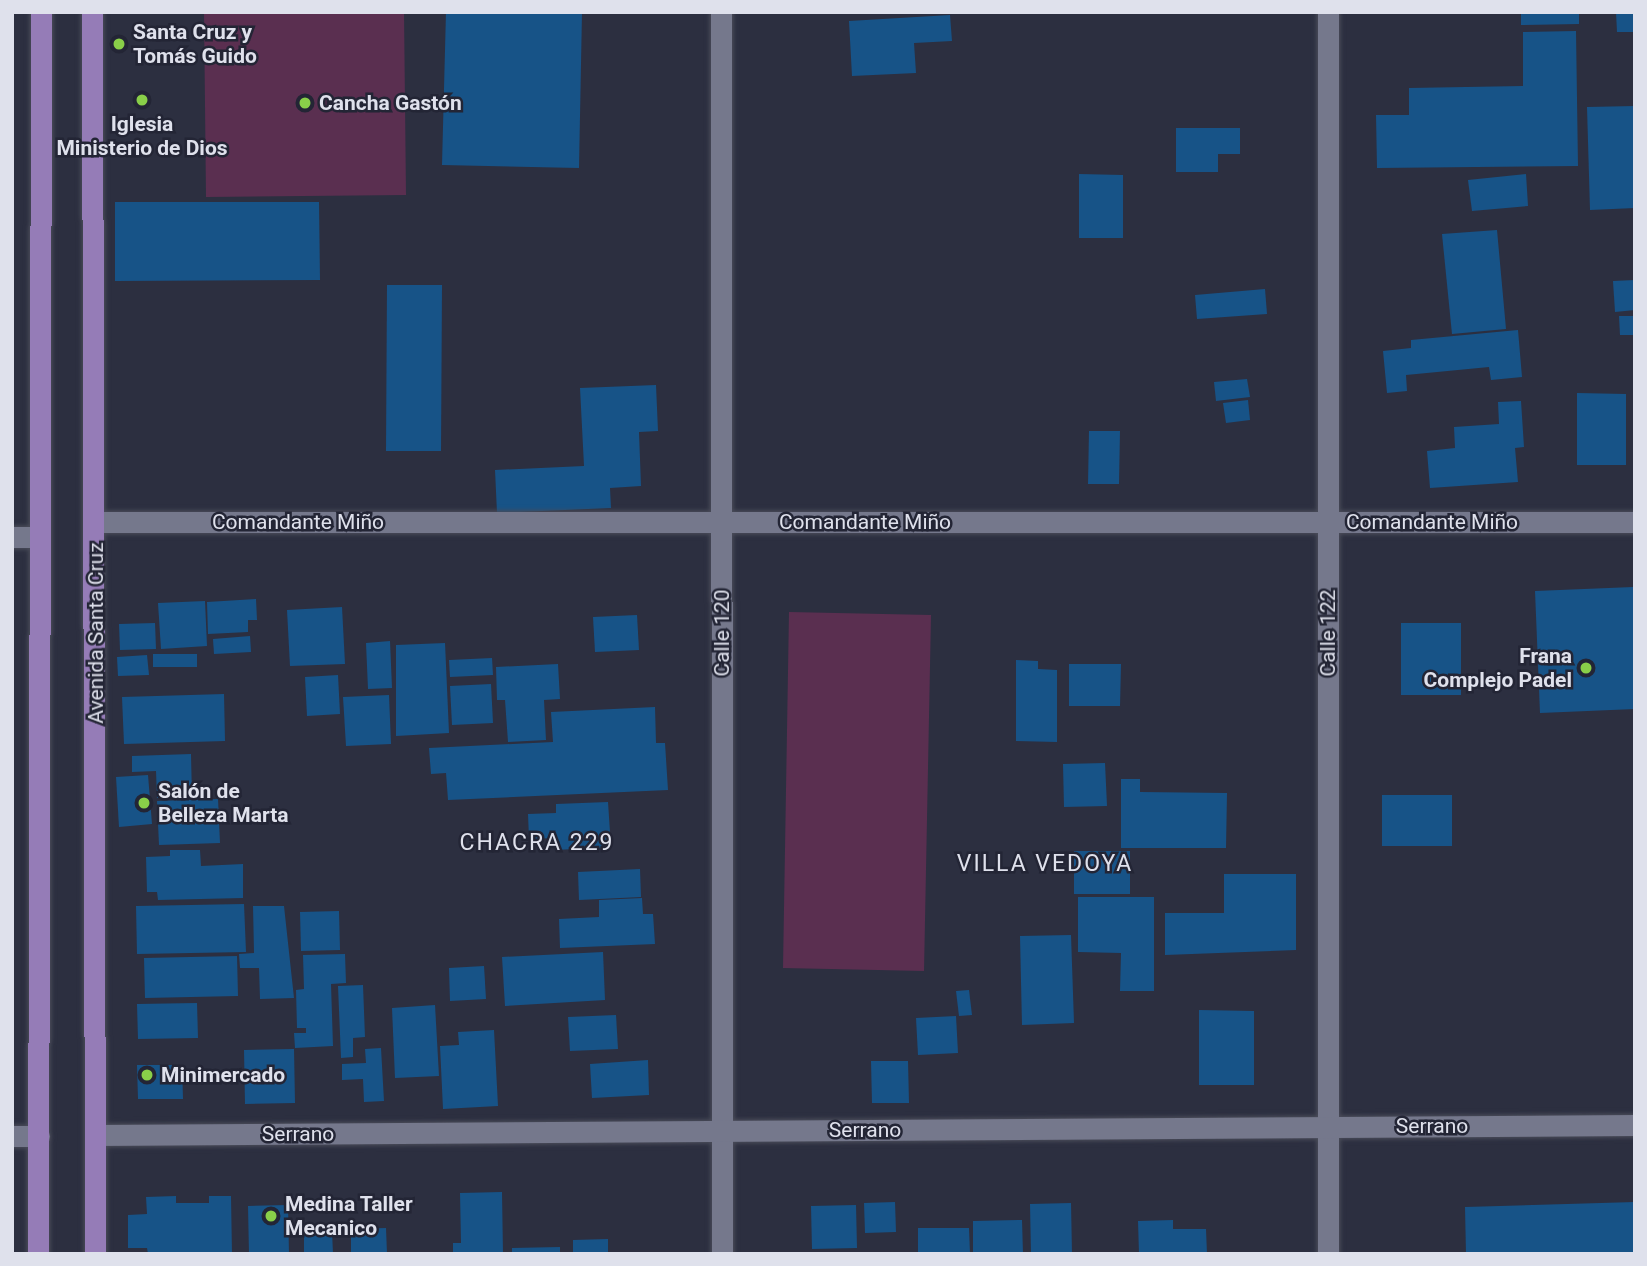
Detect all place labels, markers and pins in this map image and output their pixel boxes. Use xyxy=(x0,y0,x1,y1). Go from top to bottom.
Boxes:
place label: Santa Cruz y Tomás Guido xyxy=(133,19,257,69)
marker: Santa Cruz y Tomás Guido xyxy=(111,36,127,52)
place label: Cancha Gastón xyxy=(319,90,462,116)
marker: Iglesia Ministerio de Dios xyxy=(134,92,150,108)
marker: Cancha Gastón xyxy=(297,95,313,111)
place label: Iglesia Ministerio de Dios xyxy=(56,111,228,161)
place label: Frana Complejo Padel xyxy=(1424,643,1572,693)
marker: Frana Complejo Padel xyxy=(1578,660,1594,676)
place label: Salón de Belleza Marta xyxy=(158,778,289,828)
marker: Salón de Belleza Marta xyxy=(136,795,152,811)
place label: Minimercado xyxy=(161,1062,285,1088)
marker: Minimercado xyxy=(139,1067,155,1083)
place label: Medina Taller Mecanico xyxy=(285,1191,413,1241)
marker: Medina Taller Mecanico xyxy=(263,1208,279,1224)

